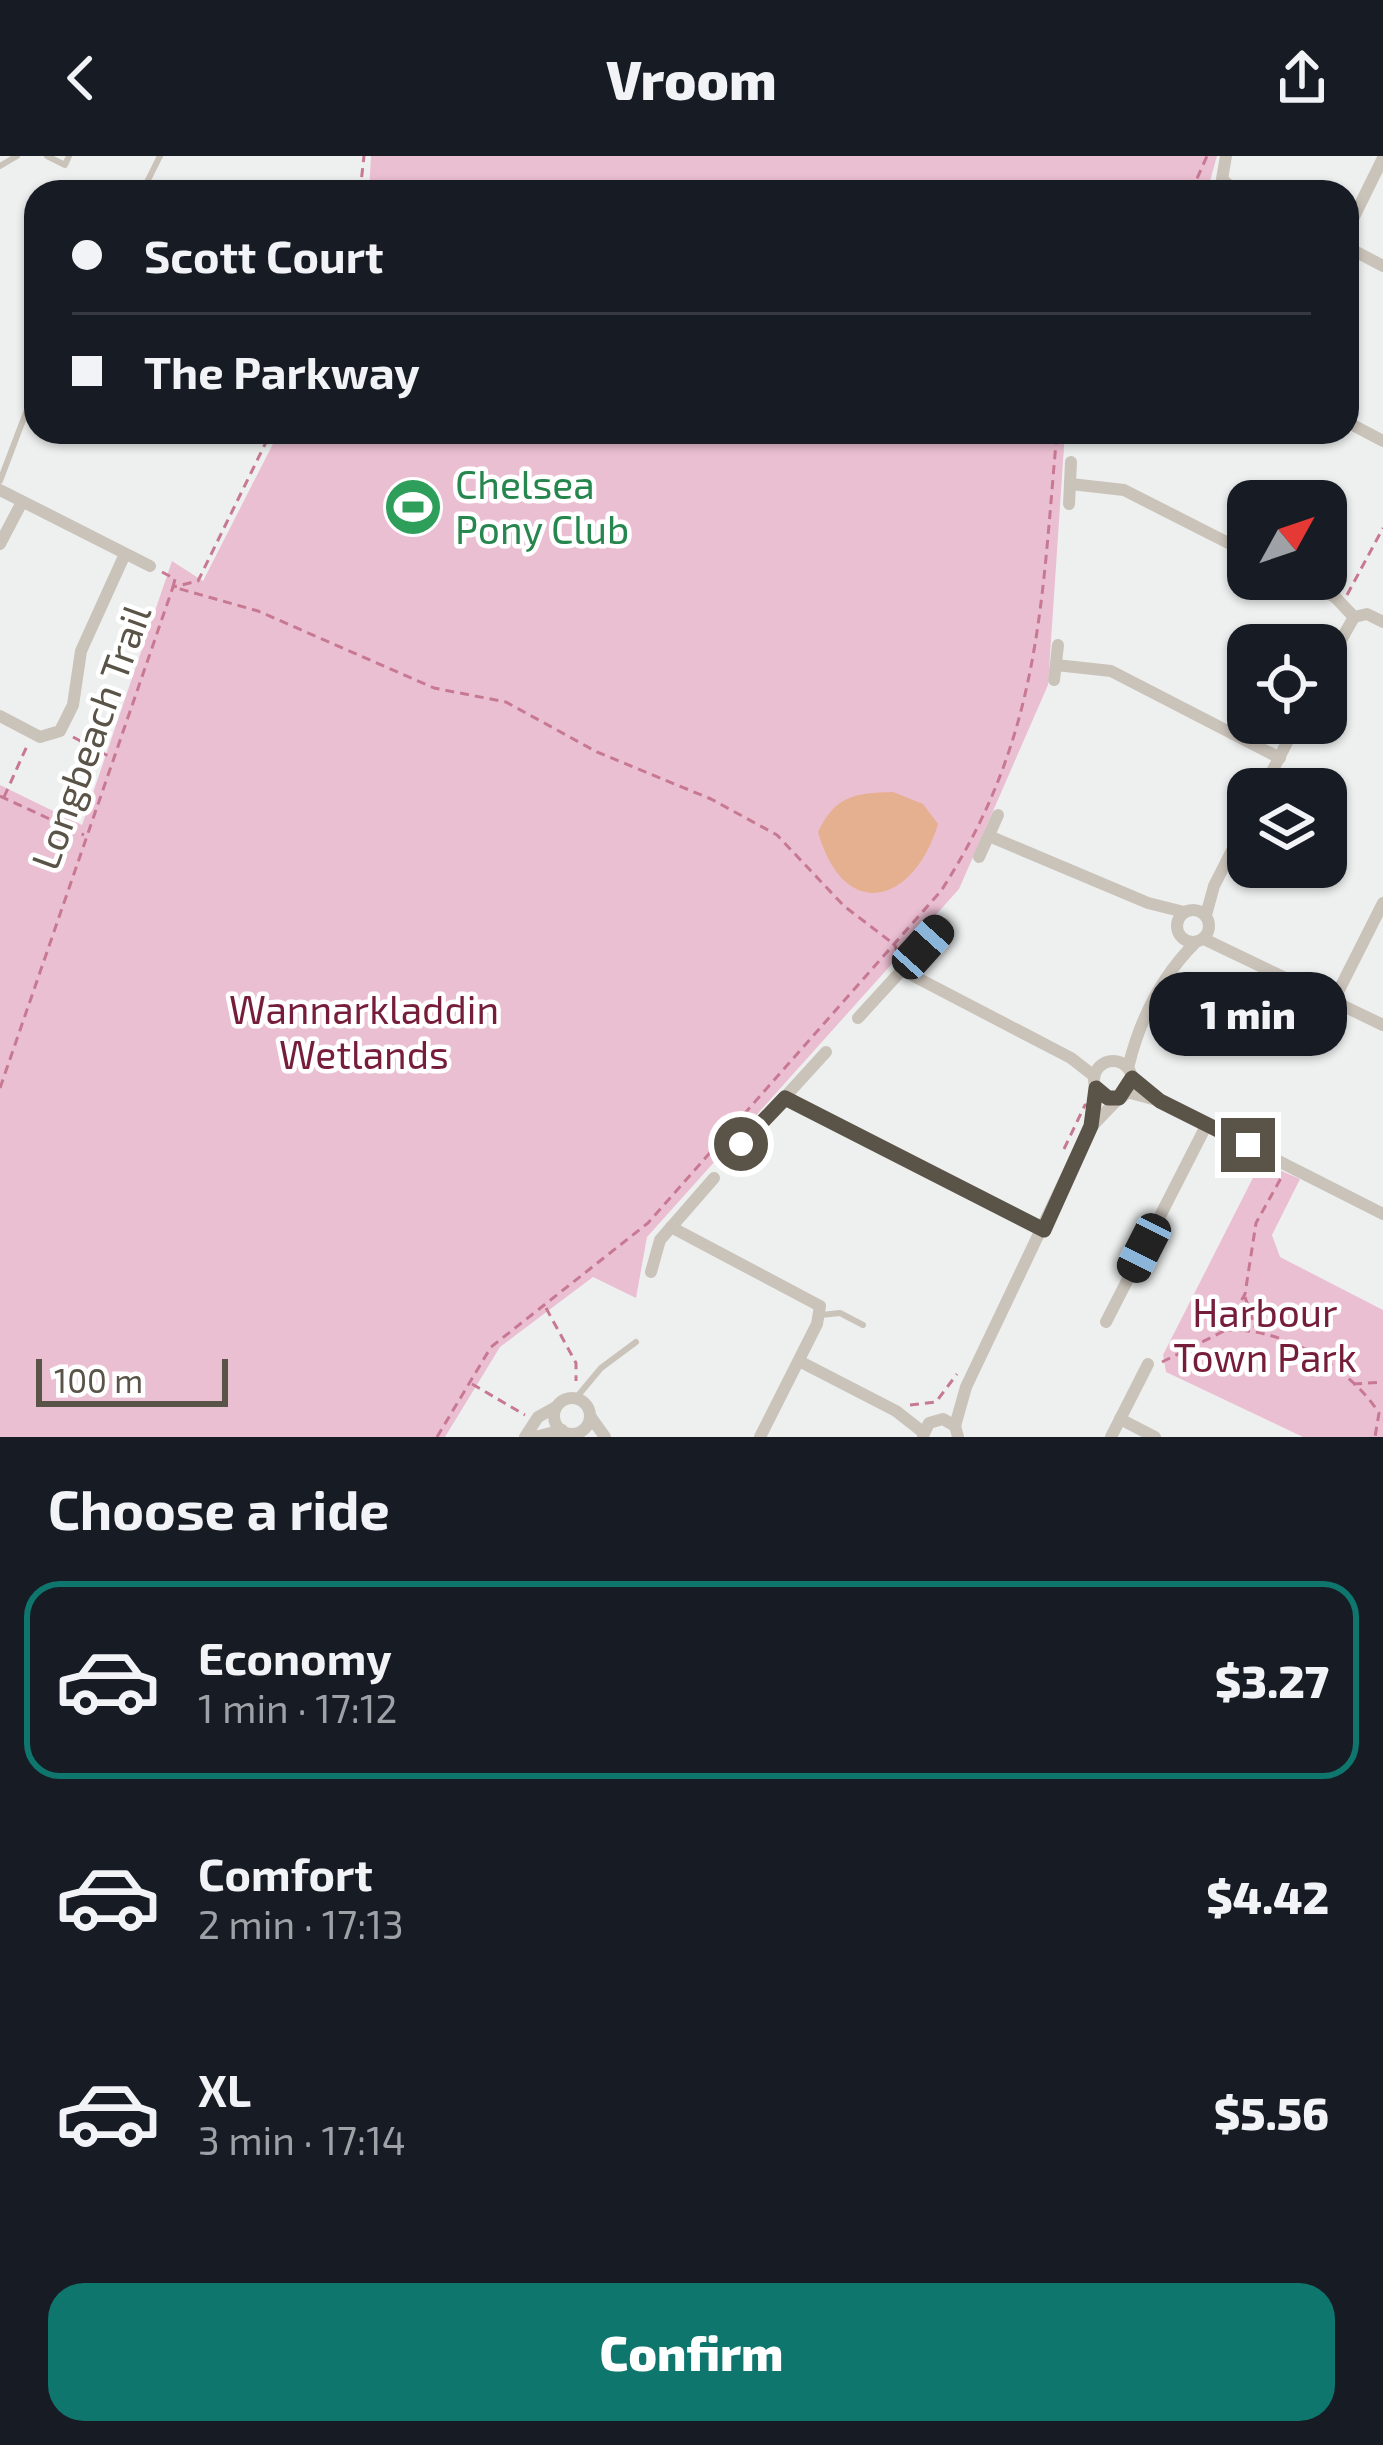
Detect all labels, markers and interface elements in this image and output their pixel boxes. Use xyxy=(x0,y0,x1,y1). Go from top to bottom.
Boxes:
icon: back xyxy=(48,45,114,111)
icon: share xyxy=(1269,45,1335,111)
text: Vroom xyxy=(606,46,777,111)
text: Scott Court xyxy=(144,228,383,282)
text: The Parkway xyxy=(144,344,420,398)
place label: Chelsea Pony Club xyxy=(455,460,629,552)
sports icon: Chelsea Pony Club xyxy=(382,476,444,538)
north arrow xyxy=(1227,480,1347,600)
map controls xyxy=(1227,480,1347,888)
street label: Longbeach Trail xyxy=(20,597,159,875)
button: locate xyxy=(1227,624,1347,744)
button: layers xyxy=(1227,768,1347,888)
car xyxy=(886,908,960,986)
callout: 1 min xyxy=(1149,971,1347,1055)
park label: Wannarkladdin Wetlands xyxy=(229,985,499,1077)
text: 1 min xyxy=(1200,990,1296,1037)
route start xyxy=(714,1117,768,1171)
route end xyxy=(1221,1118,1275,1172)
car xyxy=(1112,1208,1176,1288)
park label: Harbour Town Park xyxy=(1173,1288,1357,1380)
scale bar xyxy=(36,1353,228,1406)
text: 100 m xyxy=(54,1360,143,1400)
text: Choose a ride xyxy=(48,1476,390,1541)
icon: car xyxy=(54,1626,162,1734)
text: Economy xyxy=(198,1630,392,1684)
text: $3.27 xyxy=(1215,1653,1329,1707)
text: 1 min · 17:12 xyxy=(198,1684,397,1731)
icon: car xyxy=(54,1842,162,1950)
text: Comfort xyxy=(198,1846,373,1900)
text: $4.42 xyxy=(1206,1869,1329,1923)
text: 2 min · 17:13 xyxy=(198,1900,404,1947)
icon: car xyxy=(54,2058,162,2166)
text: XL xyxy=(198,2062,251,2116)
text: $5.56 xyxy=(1214,2085,1329,2139)
text: 3 min · 17:14 xyxy=(198,2116,406,2163)
button: Confirm xyxy=(48,2283,1335,2421)

